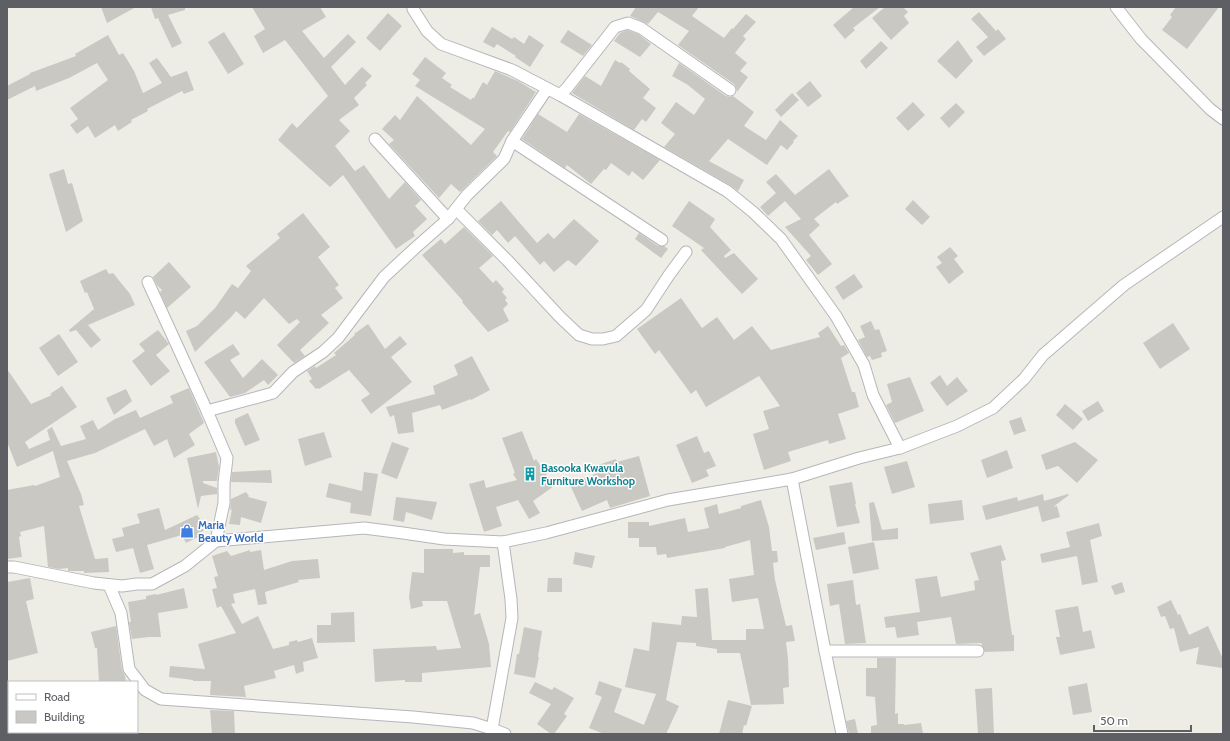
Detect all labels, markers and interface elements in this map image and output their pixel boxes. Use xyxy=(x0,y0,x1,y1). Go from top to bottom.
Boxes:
place label: Basooka Kwavula Furniture Workshop xyxy=(541,461,635,488)
building icon: Basooka Kwavula Furniture Workshop xyxy=(522,466,538,482)
place label: Maria Beauty World xyxy=(198,518,263,545)
shop icon: Maria Beauty World xyxy=(179,523,195,539)
legend xyxy=(8,681,138,733)
text: Road xyxy=(44,689,70,704)
scale bar xyxy=(1094,707,1191,733)
text: Building xyxy=(44,709,86,724)
text: 50 m xyxy=(1100,713,1128,728)

